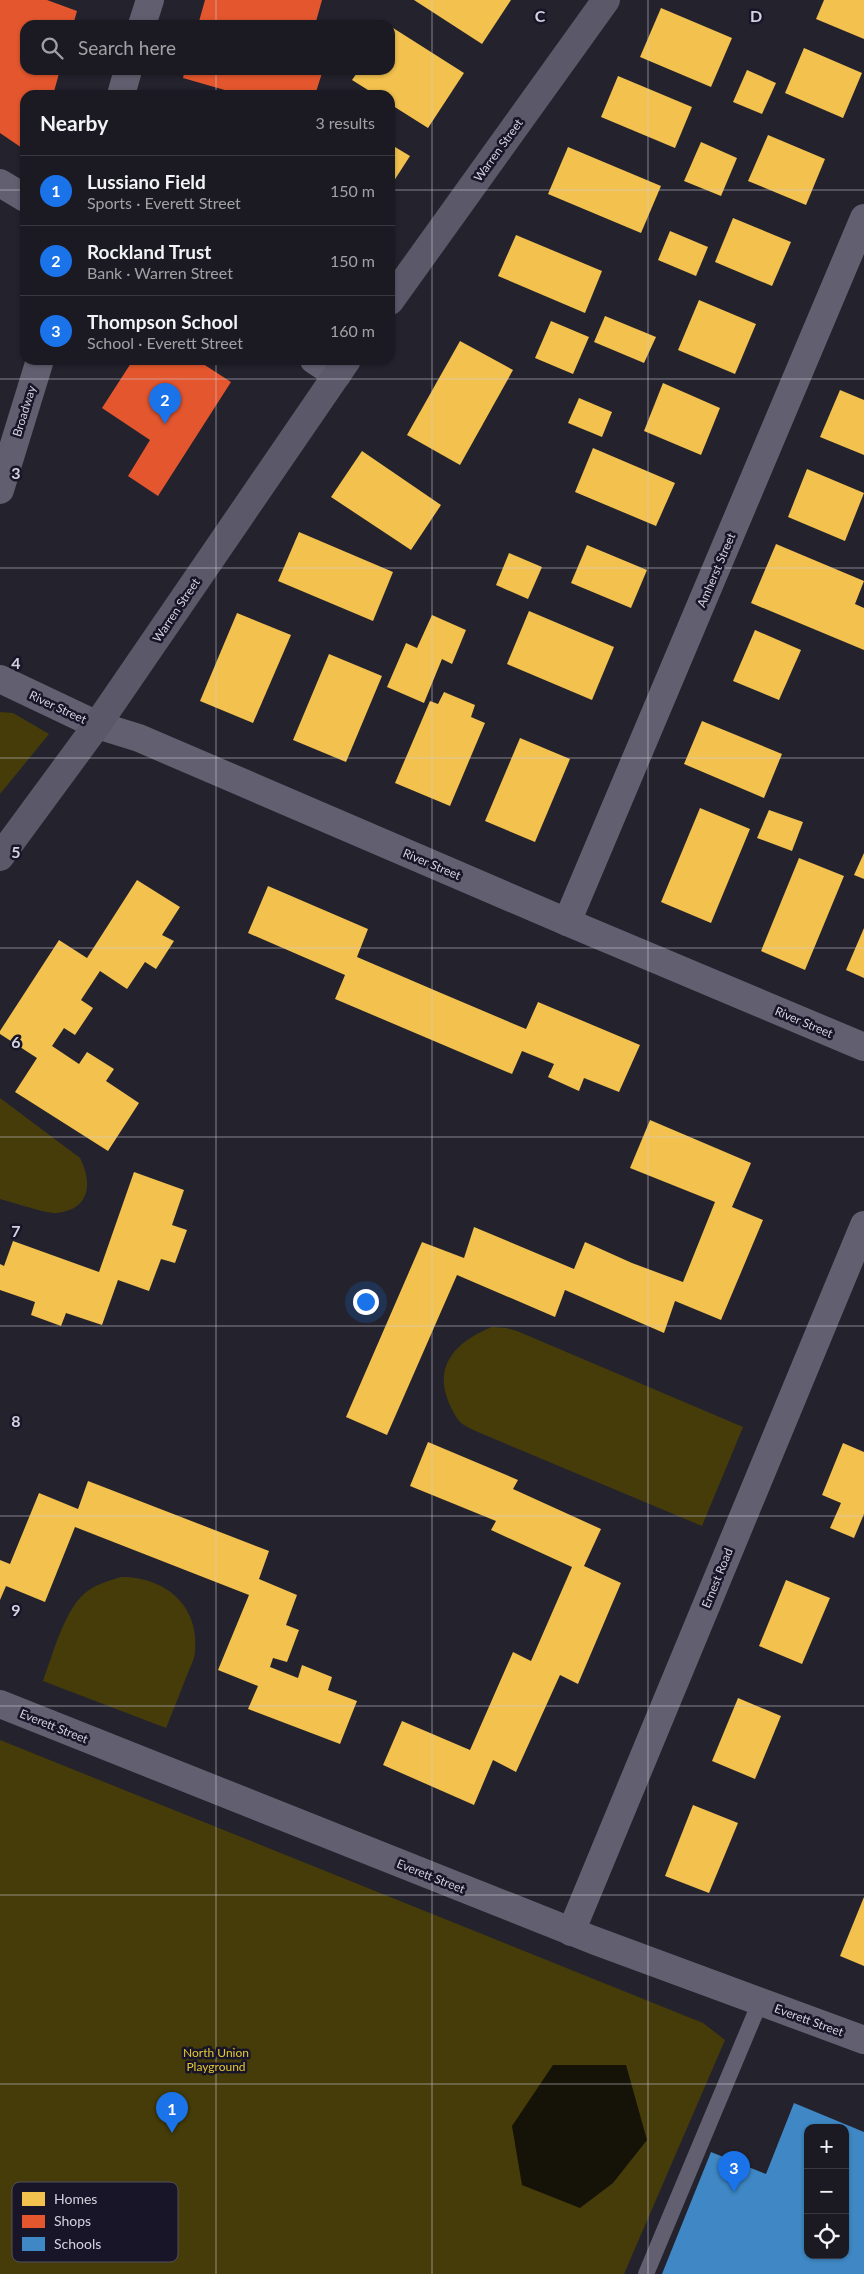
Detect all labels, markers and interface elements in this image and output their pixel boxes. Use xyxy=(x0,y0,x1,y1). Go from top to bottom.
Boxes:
text: C xyxy=(535,6,546,25)
text: D xyxy=(750,6,762,25)
search box xyxy=(20,20,395,75)
icon: search xyxy=(38,34,66,62)
text: Search here xyxy=(78,36,176,59)
text: Nearby xyxy=(40,110,108,135)
text: 3 results xyxy=(315,113,375,132)
street label: Warren Street xyxy=(470,115,526,184)
text: Lussiano Field xyxy=(87,170,206,193)
text: 1 xyxy=(51,181,61,200)
text: 150 m xyxy=(330,181,375,200)
text: Sports · Everett Street xyxy=(87,193,241,212)
text: Rockland Trust xyxy=(87,240,211,263)
text: 2 xyxy=(51,251,61,270)
text: 150 m xyxy=(330,251,375,270)
text: Bank · Warren Street xyxy=(87,263,233,282)
text: Thompson School xyxy=(87,310,238,333)
text: 3 xyxy=(51,321,61,340)
text: 160 m xyxy=(330,321,375,340)
text: School · Everett Street xyxy=(87,333,243,352)
street label: Broadway xyxy=(9,383,39,438)
pin: 2 xyxy=(149,383,181,424)
text: 3 xyxy=(11,463,21,482)
street label: Amherst Street xyxy=(694,530,739,610)
street label: Warren Street xyxy=(149,575,203,645)
text: 4 xyxy=(11,653,21,672)
street label: River Street xyxy=(27,687,90,727)
text: 5 xyxy=(11,842,21,861)
street label: River Street xyxy=(401,845,464,883)
street label: River Street xyxy=(773,1003,836,1041)
text: 6 xyxy=(11,1032,21,1051)
text: 7 xyxy=(11,1221,21,1240)
your location xyxy=(353,1289,379,1315)
text: 8 xyxy=(11,1411,21,1430)
street label: Ernest Road xyxy=(698,1546,736,1610)
text: 9 xyxy=(11,1600,21,1619)
street label: Everett Street xyxy=(18,1706,91,1747)
street label: Everett Street xyxy=(395,1856,468,1897)
street label: Everett Street xyxy=(772,2001,846,2040)
park label: North Union Playground xyxy=(183,2045,249,2074)
pin: 1 xyxy=(156,2092,188,2133)
map controls xyxy=(804,2124,849,2259)
button: + xyxy=(804,2124,849,2169)
pin: 3 xyxy=(718,2151,750,2192)
button: − xyxy=(804,2169,849,2214)
legend xyxy=(12,2182,178,2262)
text: Homes xyxy=(54,2190,97,2207)
text: Shops xyxy=(54,2212,91,2229)
button: locate xyxy=(804,2214,849,2259)
text: Schools xyxy=(54,2235,101,2252)

